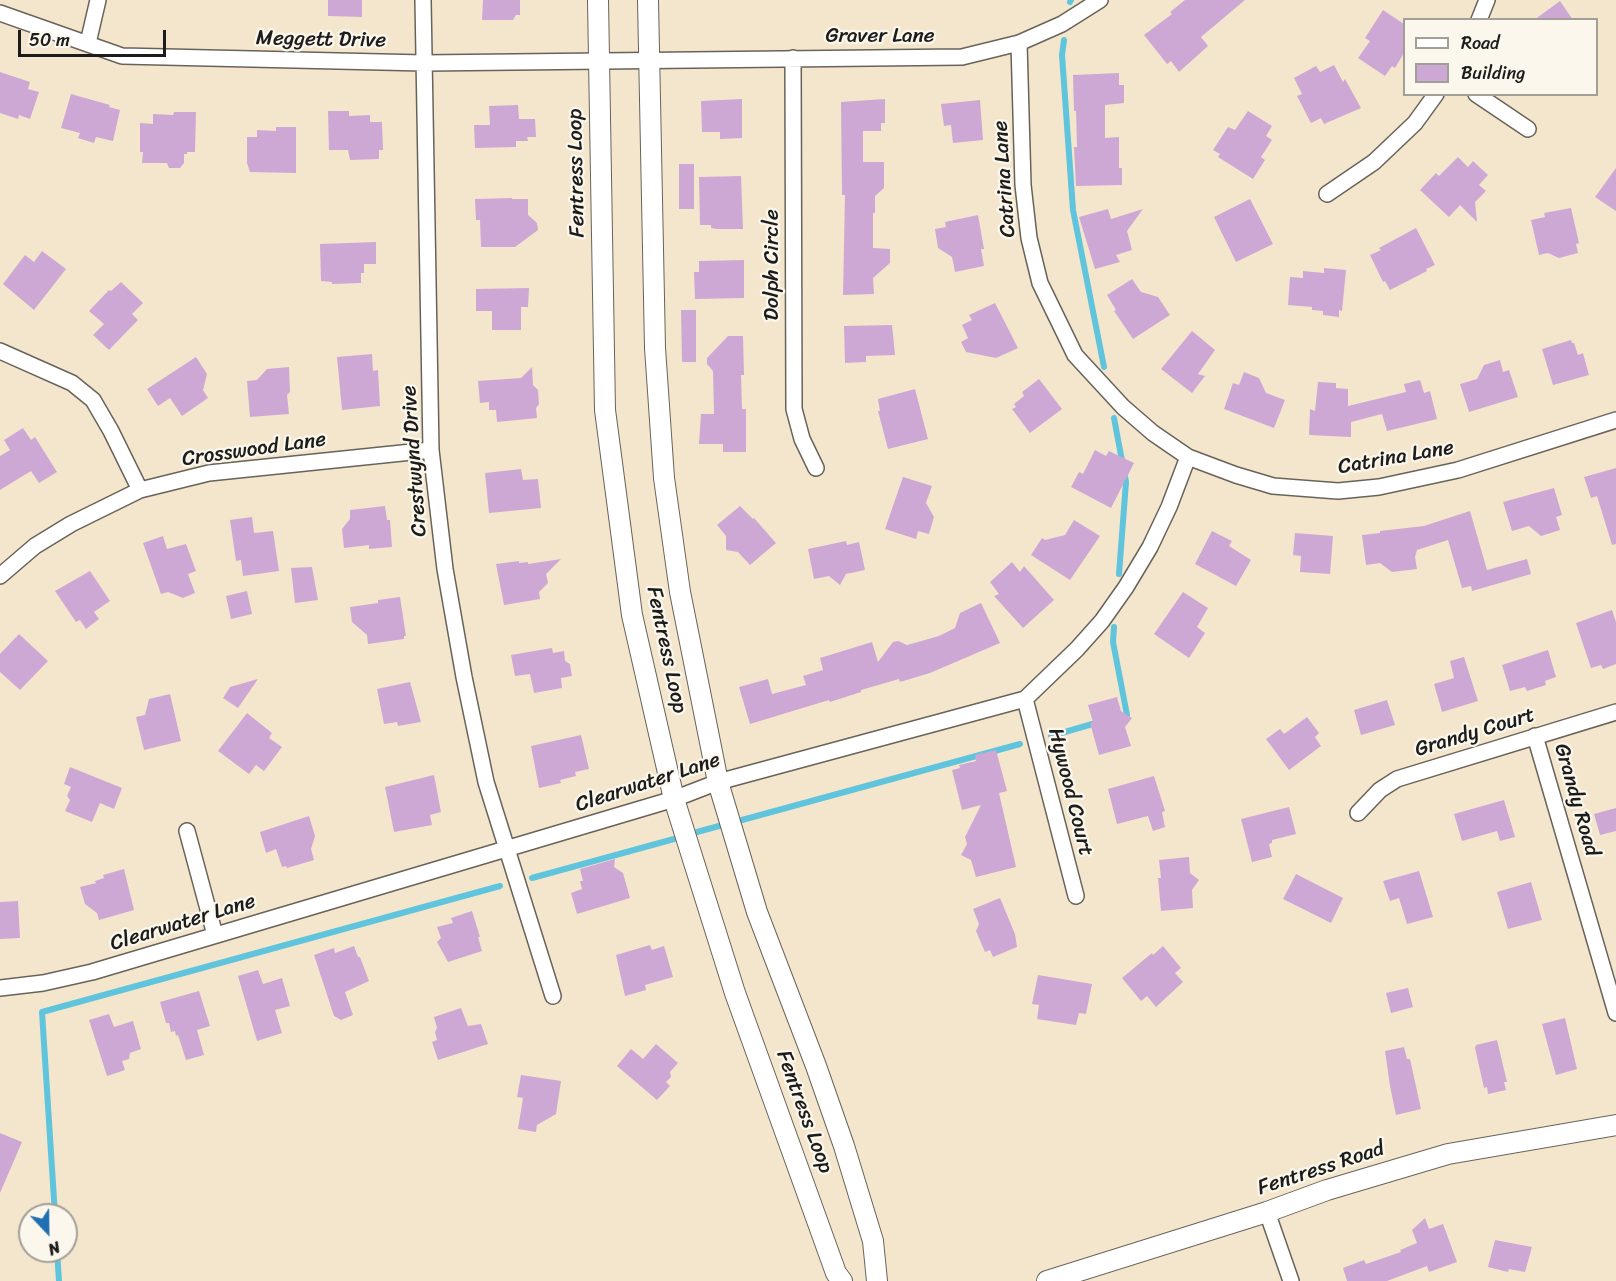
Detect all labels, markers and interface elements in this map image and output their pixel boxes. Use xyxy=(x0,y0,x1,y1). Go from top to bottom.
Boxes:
scale bar xyxy=(21,18,170,56)
legend xyxy=(1403,18,1598,96)
text: 50 m xyxy=(29,24,70,56)
street label: Graver Lane xyxy=(825,24,935,50)
street label: Meggett Drive xyxy=(256,26,386,54)
text: Road xyxy=(1461,27,1500,59)
text: Building xyxy=(1461,57,1525,89)
street label: Fentress Loop xyxy=(563,108,591,238)
street label: Catrina Lane xyxy=(988,120,1022,238)
street label: Dolph Circle xyxy=(760,209,786,321)
street label: Crestwynd Drive xyxy=(397,385,433,537)
street label: Crosswood Lane xyxy=(180,427,328,473)
street label: Catrina Lane xyxy=(1336,435,1456,481)
street label: Fentress Loop xyxy=(640,584,692,716)
street label: Grandy Court xyxy=(1412,703,1538,763)
street label: Hywood Court xyxy=(1042,725,1098,859)
street label: Grandy Road xyxy=(1548,741,1604,859)
street label: Clearwater Lane xyxy=(573,748,723,818)
street label: Clearwater Lane xyxy=(107,889,259,957)
street label: Fentress Loop xyxy=(770,1047,838,1177)
street label: Fentress Road xyxy=(1254,1137,1388,1201)
north arrow xyxy=(18,1203,78,1263)
text: N xyxy=(44,1233,65,1264)

